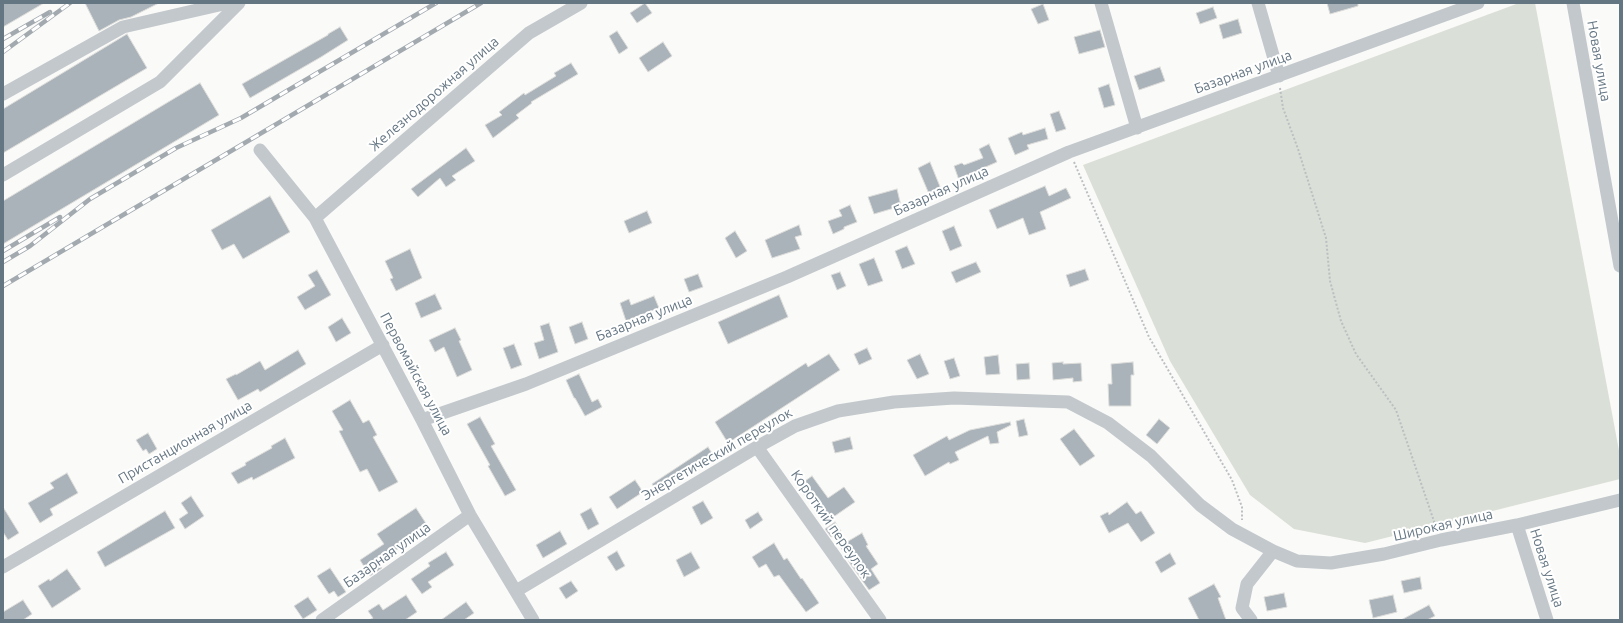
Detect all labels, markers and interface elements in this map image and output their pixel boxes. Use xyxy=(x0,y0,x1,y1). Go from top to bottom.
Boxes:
street label: Новая улица xyxy=(1584,19,1614,103)
street label: Железнодорожная улица xyxy=(366,33,502,155)
street label: Базарная улица xyxy=(1192,47,1294,97)
street label: Базарная улица xyxy=(891,163,991,219)
street label: Базарная улица xyxy=(593,291,695,345)
street label: Первомайская улица xyxy=(376,310,456,438)
street label: Пристанционная улица xyxy=(115,397,255,487)
street label: Энергетический переулок xyxy=(639,404,795,504)
street label: Короткий переулок xyxy=(787,467,875,581)
street label: Широкая улица xyxy=(1392,505,1494,545)
street label: Базарная улица xyxy=(340,519,434,591)
street label: Новая улица xyxy=(1526,526,1568,610)

